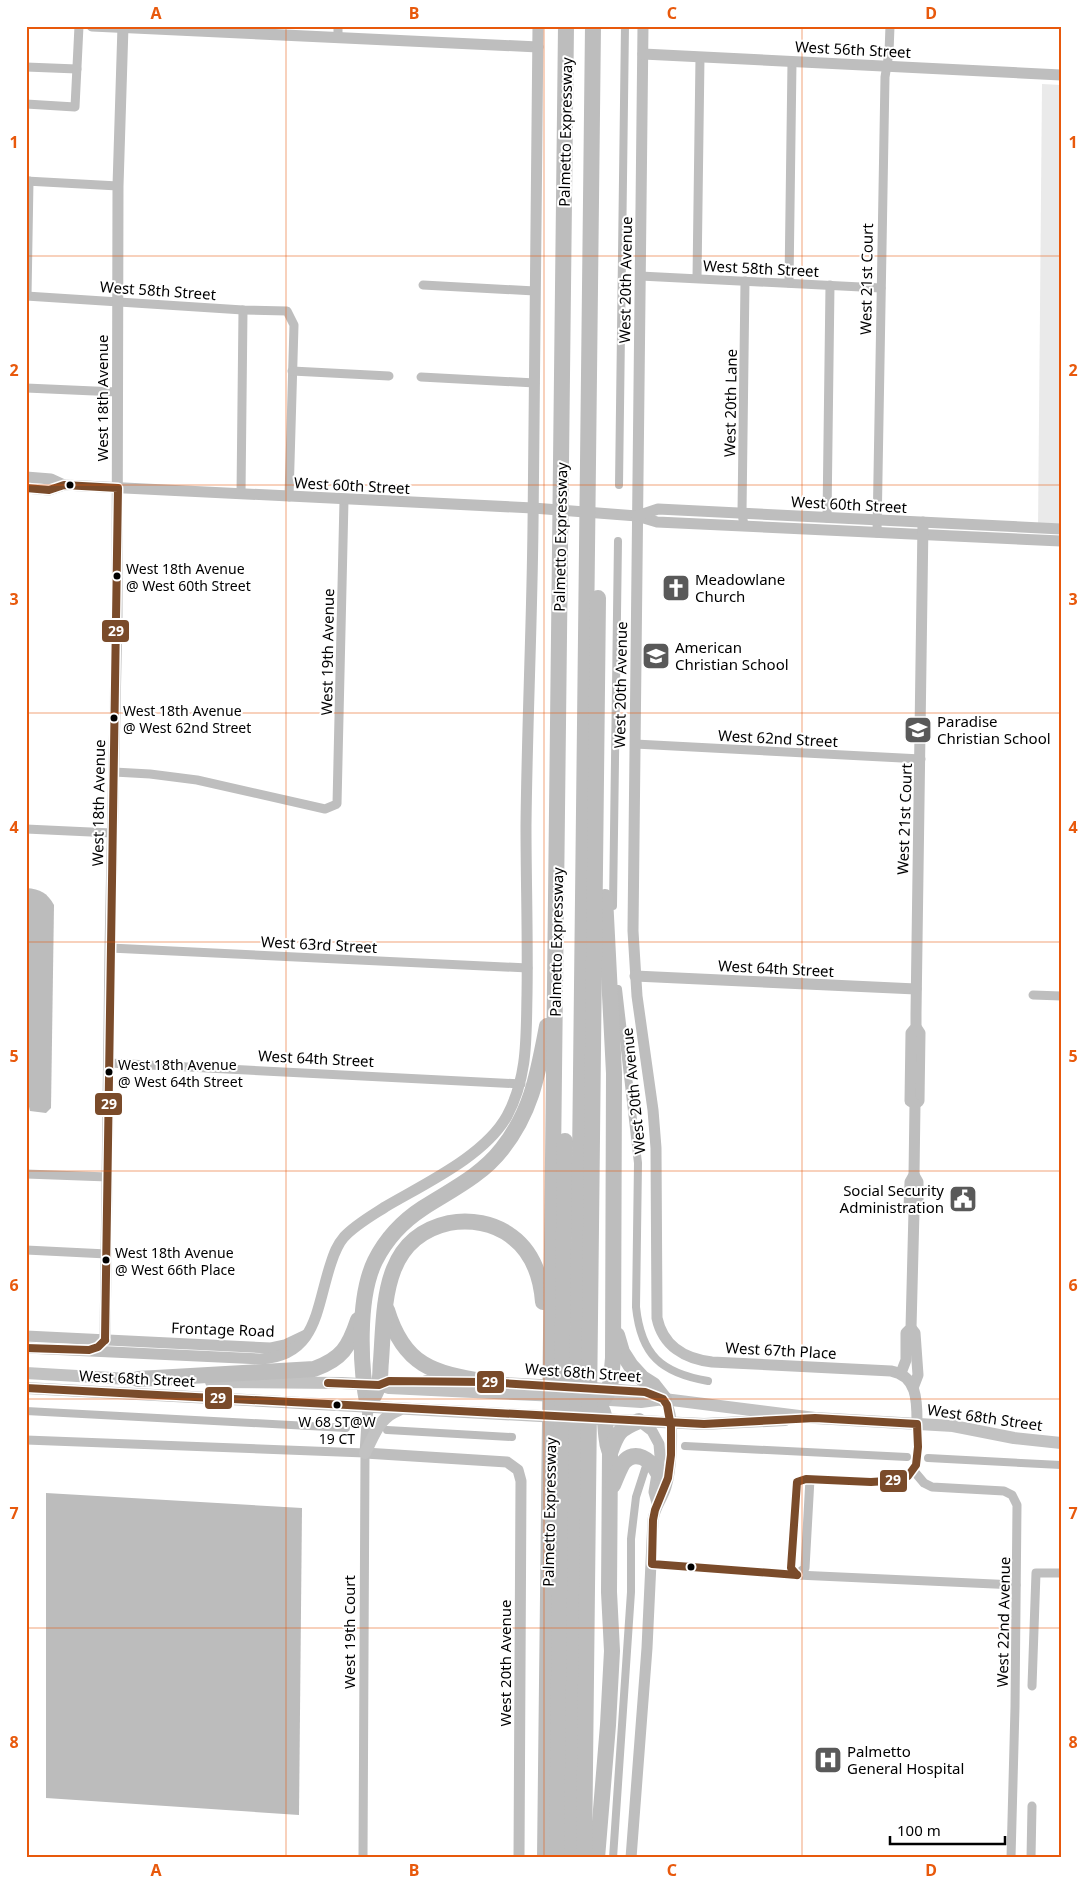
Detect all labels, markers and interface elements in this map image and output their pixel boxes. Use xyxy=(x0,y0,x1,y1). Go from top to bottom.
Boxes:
text: A xyxy=(150,2,162,24)
text: B xyxy=(409,2,419,24)
text: C xyxy=(667,2,677,24)
text: D xyxy=(925,2,937,24)
street label: West 56th Street xyxy=(794,36,912,62)
street label: Palmetto Expressway xyxy=(554,57,576,207)
text: 1 xyxy=(9,131,19,153)
text: 1 xyxy=(1068,131,1078,153)
street label: West 20th Avenue xyxy=(614,216,636,344)
street label: West 21st Court xyxy=(855,222,877,335)
street label: West 58th Street xyxy=(702,255,820,281)
street label: West 58th Street xyxy=(99,276,217,304)
street label: West 18th Avenue xyxy=(92,334,112,462)
street label: West 20th Lane xyxy=(719,349,741,457)
text: 2 xyxy=(9,359,19,381)
text: 2 xyxy=(1068,359,1078,381)
street label: Palmetto Expressway xyxy=(549,462,571,612)
street label: West 60th Street xyxy=(293,472,411,498)
unlabelled marker xyxy=(65,480,75,490)
street label: West 60th Street xyxy=(790,491,908,517)
place label: West 18th Avenue @ West 60th Street xyxy=(126,559,251,595)
place label: Meadowlane Church xyxy=(695,569,785,606)
marker: West 18th Avenue @ West 60th Street xyxy=(112,571,122,581)
church icon: Meadowlane Church xyxy=(661,573,691,603)
text: 3 xyxy=(9,588,19,610)
street label: West 19th Avenue xyxy=(316,588,338,716)
text: 3 xyxy=(1068,588,1078,610)
line badge: 29 xyxy=(101,619,130,643)
text: 29 xyxy=(108,621,124,640)
street label: West 20th Avenue xyxy=(609,621,631,749)
place label: American Christian School xyxy=(675,637,789,674)
school or university icon: American Christian School xyxy=(641,641,671,671)
place label: West 18th Avenue @ West 62nd Street xyxy=(123,701,251,737)
place label: Paradise Christian School xyxy=(937,711,1051,748)
marker: West 18th Avenue @ West 62nd Street xyxy=(109,713,119,723)
school or university icon: Paradise Christian School xyxy=(903,715,933,745)
street label: West 62nd Street xyxy=(718,725,839,751)
street label: West 18th Avenue xyxy=(87,739,109,867)
street label: West 21st Court xyxy=(892,762,916,875)
text: 4 xyxy=(9,816,19,838)
text: 4 xyxy=(1068,816,1078,838)
street label: Palmetto Expressway xyxy=(545,867,567,1017)
street label: West 63rd Street xyxy=(260,931,378,957)
street label: West 64th Street xyxy=(717,955,835,981)
street label: West 20th Avenue xyxy=(616,1027,650,1155)
text: 5 xyxy=(9,1045,19,1067)
street label: West 64th Street xyxy=(257,1045,375,1071)
text: 5 xyxy=(1068,1045,1078,1067)
place label: West 18th Avenue @ West 64th Street xyxy=(118,1055,243,1091)
marker: West 18th Avenue @ West 64th Street xyxy=(104,1067,114,1077)
line badge: 29 xyxy=(94,1092,123,1116)
text: 29 xyxy=(101,1094,117,1113)
place label: Social Security Administration xyxy=(840,1180,944,1217)
public building icon: Social Security Administration xyxy=(948,1184,978,1214)
place label: West 18th Avenue @ West 66th Place xyxy=(115,1243,235,1279)
marker: West 18th Avenue @ West 66th Place xyxy=(101,1255,111,1265)
text: 6 xyxy=(9,1274,19,1296)
text: 6 xyxy=(1068,1274,1078,1296)
street label: Frontage Road xyxy=(171,1317,275,1341)
street label: West 67th Place xyxy=(725,1337,837,1363)
street label: West 68th Street xyxy=(524,1358,642,1386)
street label: West 68th Street xyxy=(78,1365,196,1391)
line badge: 29 xyxy=(476,1370,505,1394)
text: 29 xyxy=(482,1372,498,1391)
line badge: 29 xyxy=(204,1386,233,1410)
text: 29 xyxy=(210,1388,226,1407)
street label: West 68th Street xyxy=(926,1399,1045,1435)
marker: W 68 ST@W 19 CT xyxy=(332,1400,342,1410)
place label: W 68 ST@W 19 CT xyxy=(298,1412,376,1448)
street label: Palmetto Expressway xyxy=(538,1437,560,1587)
line badge: 29 xyxy=(879,1469,908,1493)
text: 29 xyxy=(885,1470,901,1489)
text: 7 xyxy=(9,1502,19,1524)
text: 7 xyxy=(1068,1502,1078,1524)
street label: West 22nd Avenue xyxy=(992,1556,1014,1688)
unlabelled marker xyxy=(686,1562,696,1572)
street label: West 19th Court xyxy=(339,1575,359,1689)
street label: West 20th Avenue xyxy=(495,1599,515,1727)
text: 8 xyxy=(9,1731,19,1753)
text: 8 xyxy=(1068,1731,1078,1753)
place label: Palmetto General Hospital xyxy=(847,1741,964,1778)
hospital icon: Palmetto General Hospital xyxy=(813,1745,843,1775)
scale bar xyxy=(890,1814,1004,1846)
text: 100 m xyxy=(897,1820,941,1840)
text: A xyxy=(150,1859,162,1881)
text: B xyxy=(409,1859,419,1881)
text: C xyxy=(667,1859,677,1881)
text: D xyxy=(925,1859,937,1881)

